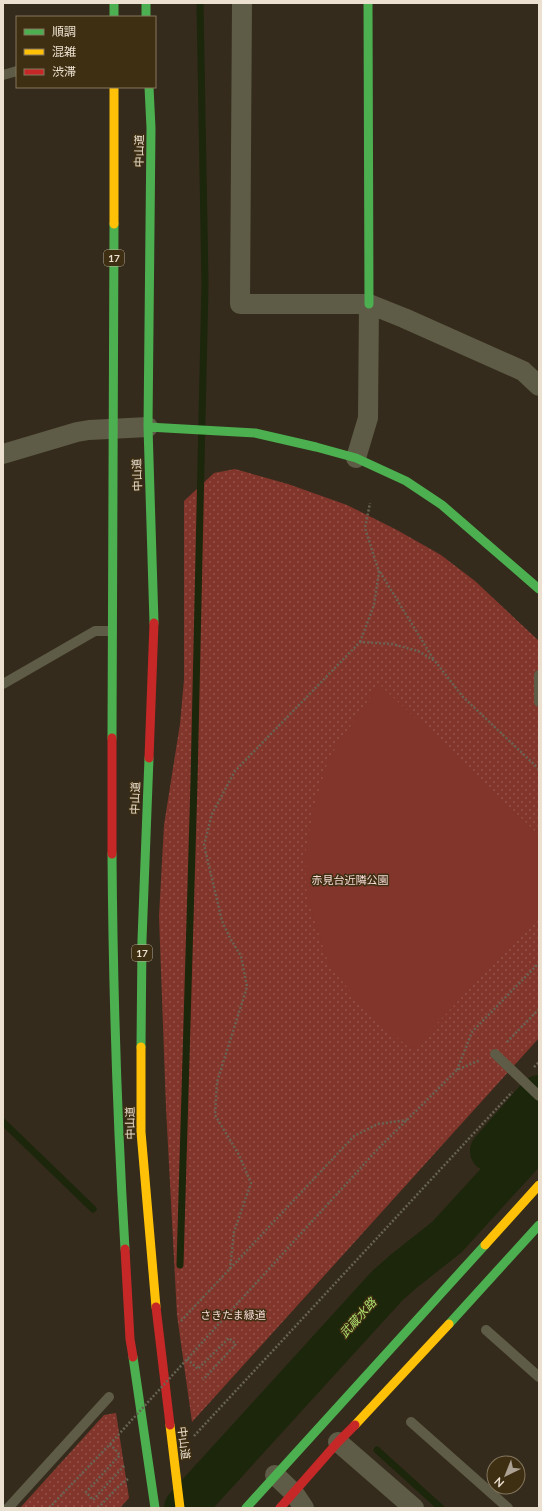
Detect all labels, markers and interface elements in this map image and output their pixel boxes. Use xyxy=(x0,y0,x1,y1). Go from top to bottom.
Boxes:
legend xyxy=(16,16,156,88)
text: 順調 xyxy=(52,24,76,39)
text: 混雑 xyxy=(52,44,76,59)
text: 渋滞 xyxy=(52,64,76,79)
street label: 中山道 xyxy=(132,134,145,168)
road number: 17 xyxy=(104,250,124,266)
street label: 中山道 xyxy=(129,458,144,492)
street label: 中山道 xyxy=(127,781,142,815)
park label: 赤見台近隣公園 xyxy=(312,873,389,886)
road number: 17 xyxy=(132,945,152,961)
street label: 中山道 xyxy=(123,1106,136,1140)
water label: 武蔵水路 xyxy=(336,1294,380,1341)
park label: さきたま緑道 xyxy=(200,1308,266,1321)
street label: 中山道 xyxy=(176,1426,193,1460)
north arrow xyxy=(486,1455,526,1495)
text: N xyxy=(491,1475,506,1490)

